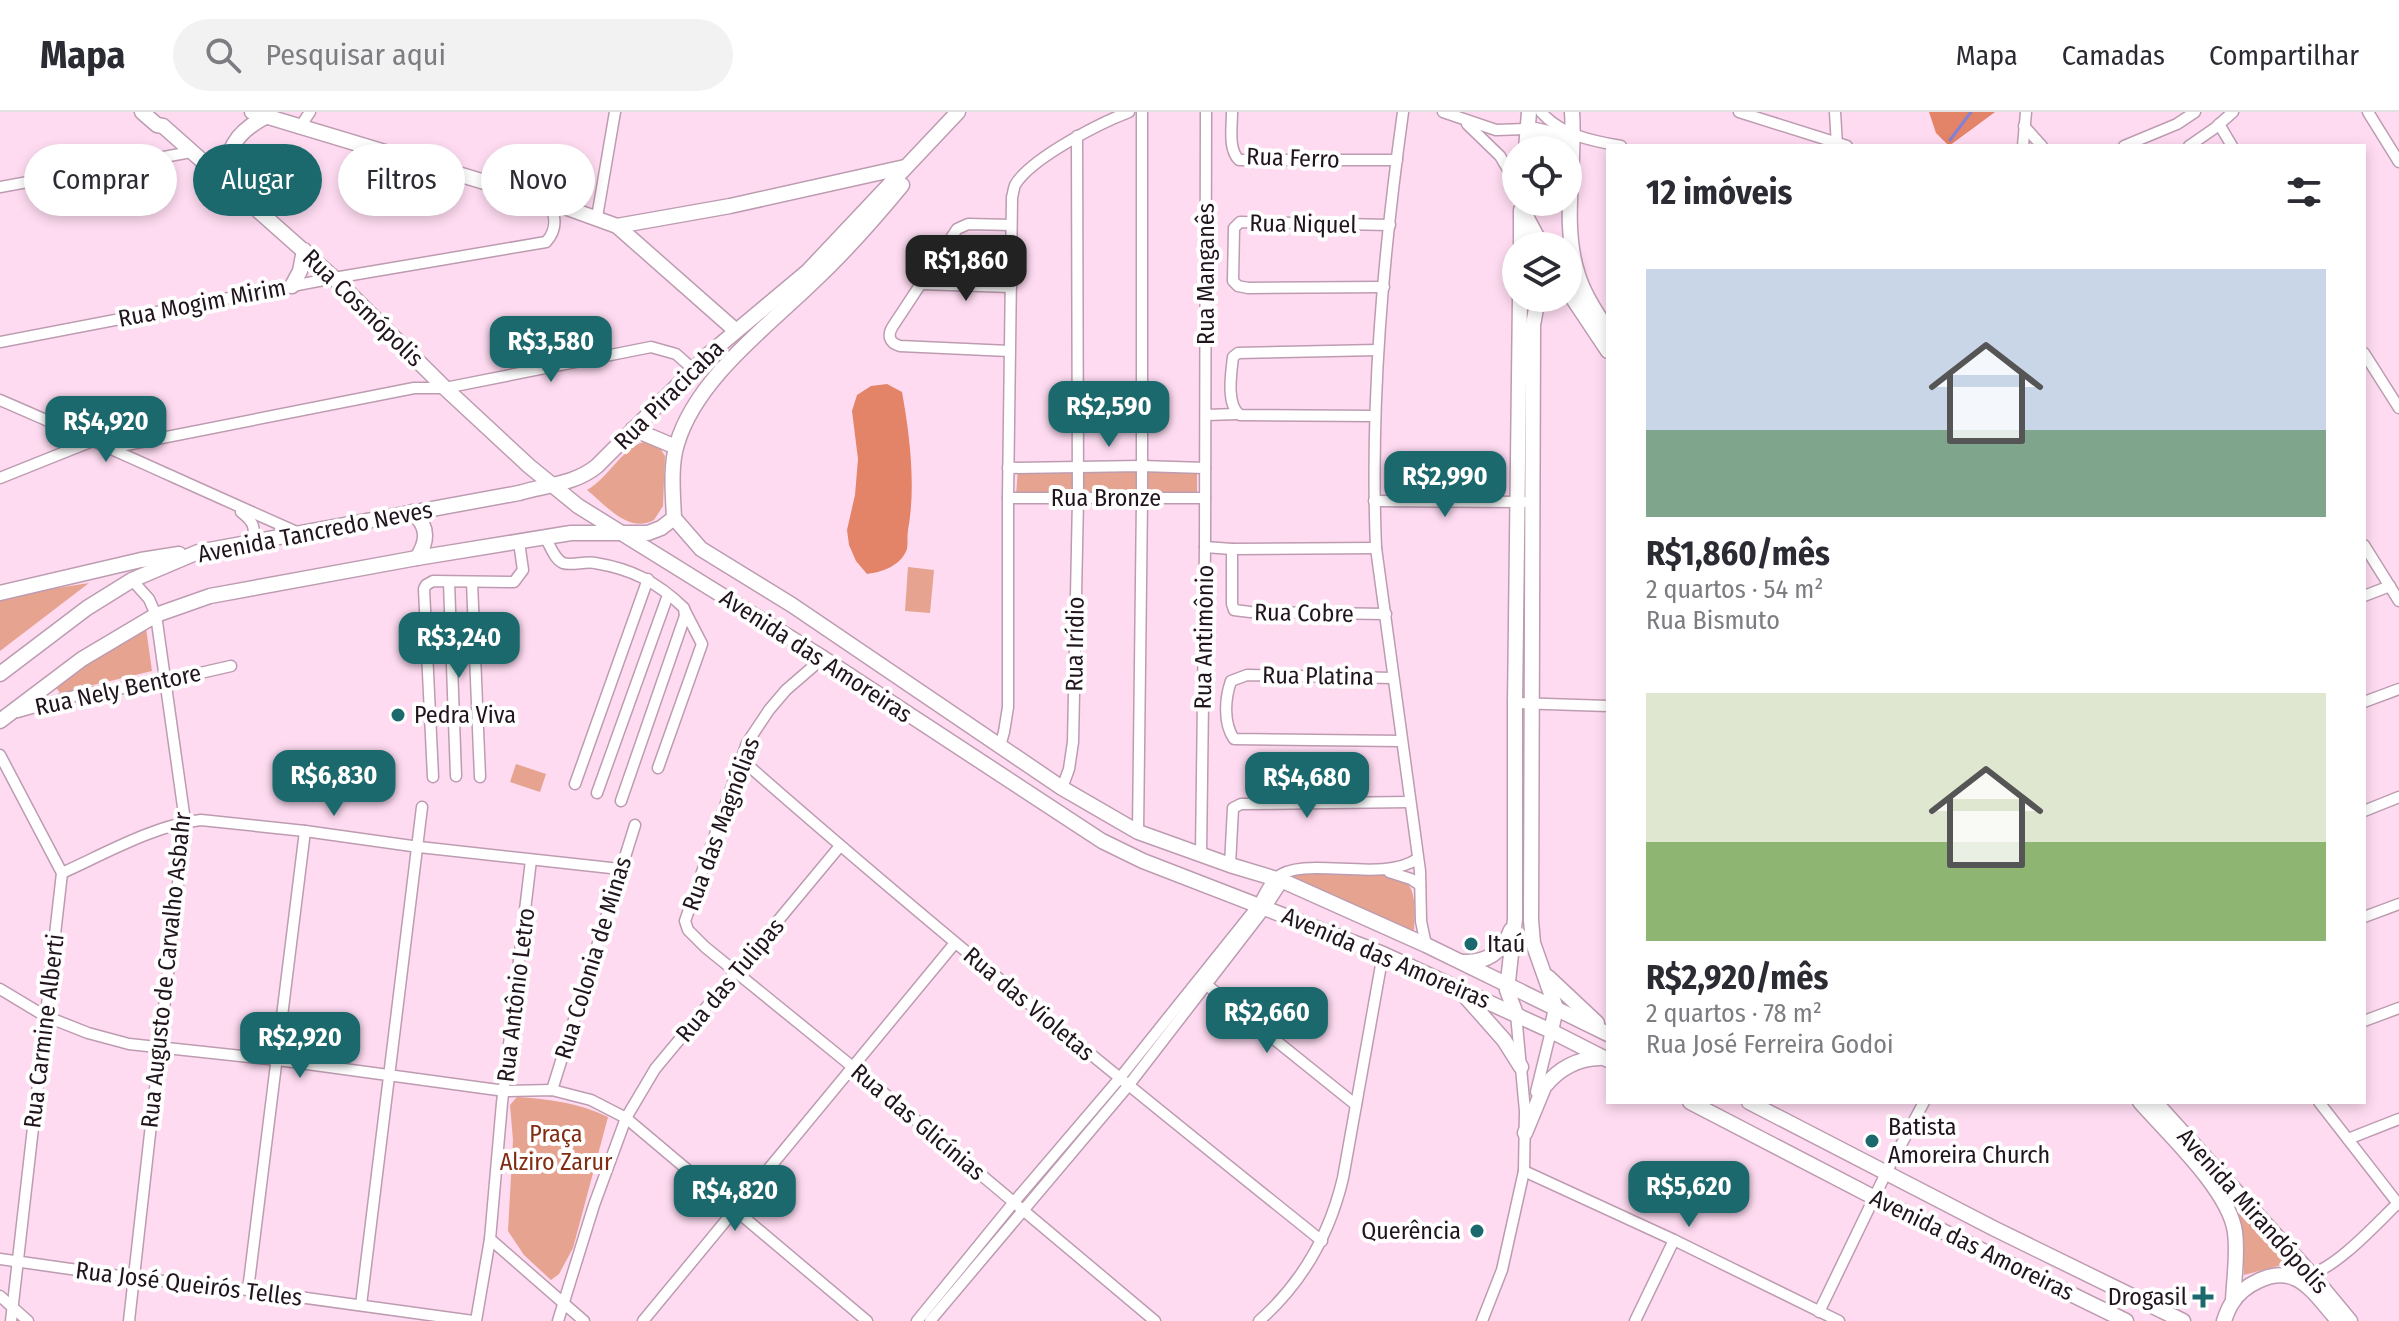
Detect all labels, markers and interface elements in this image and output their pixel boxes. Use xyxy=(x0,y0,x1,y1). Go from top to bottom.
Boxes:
search box xyxy=(173,19,733,91)
text: Mapa xyxy=(40,32,125,78)
icon: search xyxy=(201,33,245,77)
text: Pesquisar aqui xyxy=(265,37,446,73)
text: Mapa xyxy=(1956,39,2018,72)
text: Camadas xyxy=(2062,39,2165,72)
text: Compartilhar xyxy=(2209,39,2359,72)
map controls xyxy=(1502,136,1582,312)
button: locate xyxy=(1502,136,1582,216)
street label: Rua Ferro xyxy=(1246,142,1340,174)
chip: Comprar xyxy=(24,144,177,216)
chip: Alugar xyxy=(193,144,322,216)
chip: Filtros xyxy=(338,144,465,216)
chip: Novo xyxy=(481,144,595,216)
icon: filters xyxy=(2282,170,2326,214)
text: 12 imóveis xyxy=(1646,172,1792,213)
street label: Rua Manganês xyxy=(1192,203,1220,345)
street label: Rua Niquel xyxy=(1249,209,1357,239)
button: layers xyxy=(1502,232,1582,312)
pin: R$1,860 xyxy=(892,235,1040,303)
street label: Rua Cosmópolis xyxy=(297,243,429,373)
text: R$1,860 xyxy=(924,245,1008,276)
street label: Rua Mogim Mirim xyxy=(116,273,288,333)
pin: R$3,580 xyxy=(477,316,625,384)
icon: home xyxy=(1914,321,2058,465)
text: R$3,580 xyxy=(508,326,594,357)
street label: Rua Piracicaba xyxy=(608,334,730,456)
pin: R$2,590 xyxy=(1035,381,1183,449)
text: R$2,590 xyxy=(1066,391,1152,422)
pin: R$4,920 xyxy=(32,396,180,464)
text: R$4,920 xyxy=(63,406,149,437)
pin: R$2,990 xyxy=(1371,451,1519,519)
text: R$2,990 xyxy=(1402,461,1488,492)
street label: Rua Bronze xyxy=(1051,484,1161,512)
street label: Avenida Tancredo Neves xyxy=(195,496,435,568)
text: R$1,860/mês xyxy=(1646,533,1830,574)
street label: Rua Antimônio xyxy=(1189,564,1219,710)
text: 2 quartos · 54 m² xyxy=(1646,574,1823,605)
street label: Avenida das Amoreiras xyxy=(715,583,917,729)
street label: Rua Irídio xyxy=(1060,596,1090,692)
street label: Rua Cobre xyxy=(1254,598,1354,628)
text: Rua Bismuto xyxy=(1646,605,1780,636)
pin: R$3,240 xyxy=(385,612,533,680)
text: R$3,240 xyxy=(417,622,501,653)
street label: Rua Nely Bentore xyxy=(32,659,204,721)
street label: Rua Platina xyxy=(1262,661,1374,691)
place label: Pedra Viva xyxy=(414,701,516,729)
marker: Pedra Viva xyxy=(389,706,407,724)
street label: Rua das Magnólias xyxy=(677,733,765,915)
icon: home xyxy=(1914,745,2058,889)
pin: R$6,830 xyxy=(260,750,408,818)
pin: R$4,680 xyxy=(1233,752,1381,820)
text: R$6,830 xyxy=(290,760,378,791)
text: R$4,680 xyxy=(1263,762,1351,793)
street label: Rua Augusto de Carvalho Asbahr xyxy=(135,810,197,1129)
street label: Rua Colonia de Minas xyxy=(549,853,637,1063)
street label: Avenida das Amoreiras xyxy=(1278,902,1494,1014)
street label: Rua Antônio Letro xyxy=(491,906,541,1084)
street label: Rua das Tulipas xyxy=(670,912,790,1048)
place label: Itaú xyxy=(1487,930,1525,958)
street label: Rua Carmine Alberti xyxy=(18,932,70,1130)
marker: Itaú xyxy=(1462,935,1480,953)
street label: Rua das Violetas xyxy=(958,941,1100,1067)
text: R$2,920/mês xyxy=(1646,957,1828,998)
pin: R$2,660 xyxy=(1193,987,1341,1055)
text: R$2,660 xyxy=(1224,997,1310,1028)
text: 2 quartos · 78 m² xyxy=(1646,998,1822,1029)
pin: R$2,920 xyxy=(226,1012,374,1080)
text: R$2,920 xyxy=(258,1022,342,1053)
text: Rua José Ferreira Godoi xyxy=(1646,1029,1893,1060)
street label: Rua das Glicínias xyxy=(845,1058,991,1186)
place label: Batista Amoreira Church xyxy=(1888,1113,2050,1169)
park label: Praça Alziro Zarur xyxy=(500,1120,613,1176)
street label: Avenida Mirandópolis xyxy=(2171,1123,2335,1299)
marker: Batista Amoreira Church xyxy=(1863,1132,1881,1150)
pin: R$5,620 xyxy=(1615,1161,1763,1229)
pin: R$4,820 xyxy=(661,1165,809,1233)
text: R$5,620 xyxy=(1646,1171,1732,1202)
text: R$4,820 xyxy=(692,1175,778,1206)
street label: Avenida das Amoreiras xyxy=(1866,1184,2078,1306)
place label: Querência xyxy=(1361,1217,1461,1245)
marker: Querência xyxy=(1468,1222,1486,1240)
street label: Rua José Queirós Telles xyxy=(74,1256,304,1312)
place label: Drogasil xyxy=(2108,1283,2187,1311)
marker: Drogasil xyxy=(2194,1288,2212,1306)

